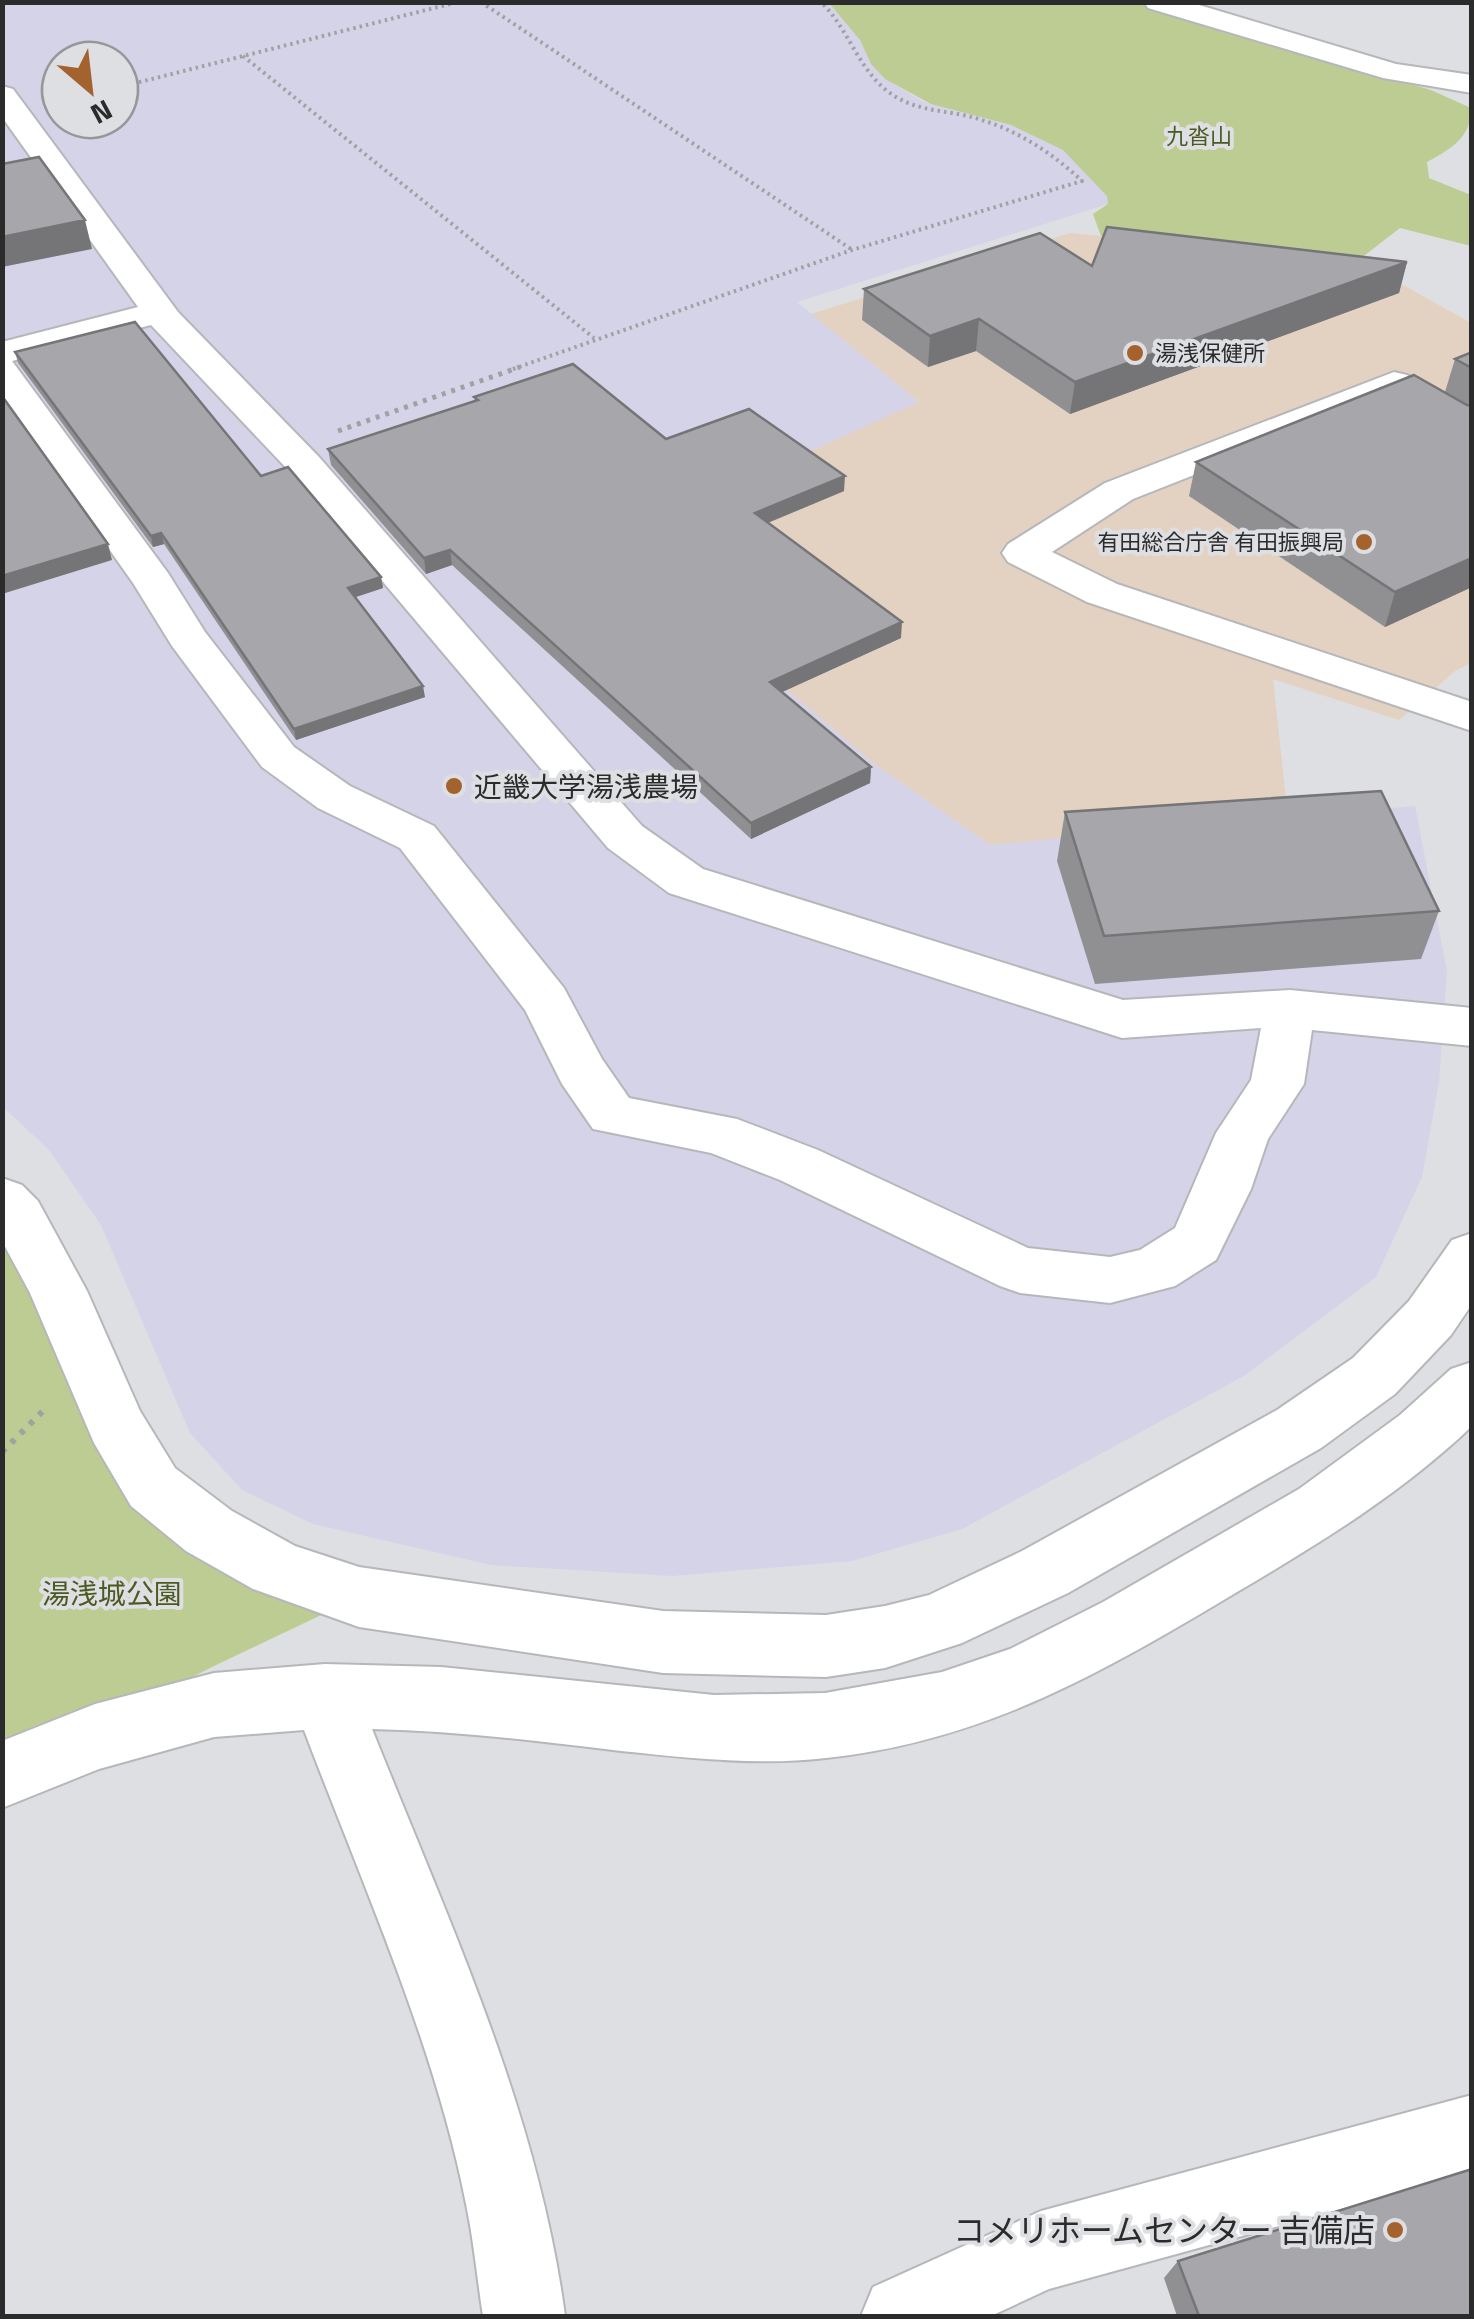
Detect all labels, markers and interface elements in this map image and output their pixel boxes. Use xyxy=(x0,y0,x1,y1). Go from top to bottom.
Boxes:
north arrow xyxy=(40,40,140,140)
text: N xyxy=(83,89,121,136)
park label: 九沓山 xyxy=(1166,119,1232,153)
place label: 湯浅保健所 xyxy=(1155,336,1265,370)
marker: 湯浅保健所 xyxy=(1124,342,1146,364)
place label: 有田総合庁舎 有田振興局 xyxy=(1097,525,1344,559)
marker: 有田総合庁舎 有田振興局 xyxy=(1353,531,1375,553)
place label: 近畿大学湯浅農場 xyxy=(474,765,698,808)
marker: 近畿大学湯浅農場 xyxy=(443,775,465,797)
park label: 湯浅城公園 xyxy=(42,1572,182,1615)
place label: コメリホームセンター 吉備店 xyxy=(953,2206,1375,2254)
marker: コメリホームセンター 吉備店 xyxy=(1384,2219,1406,2241)

